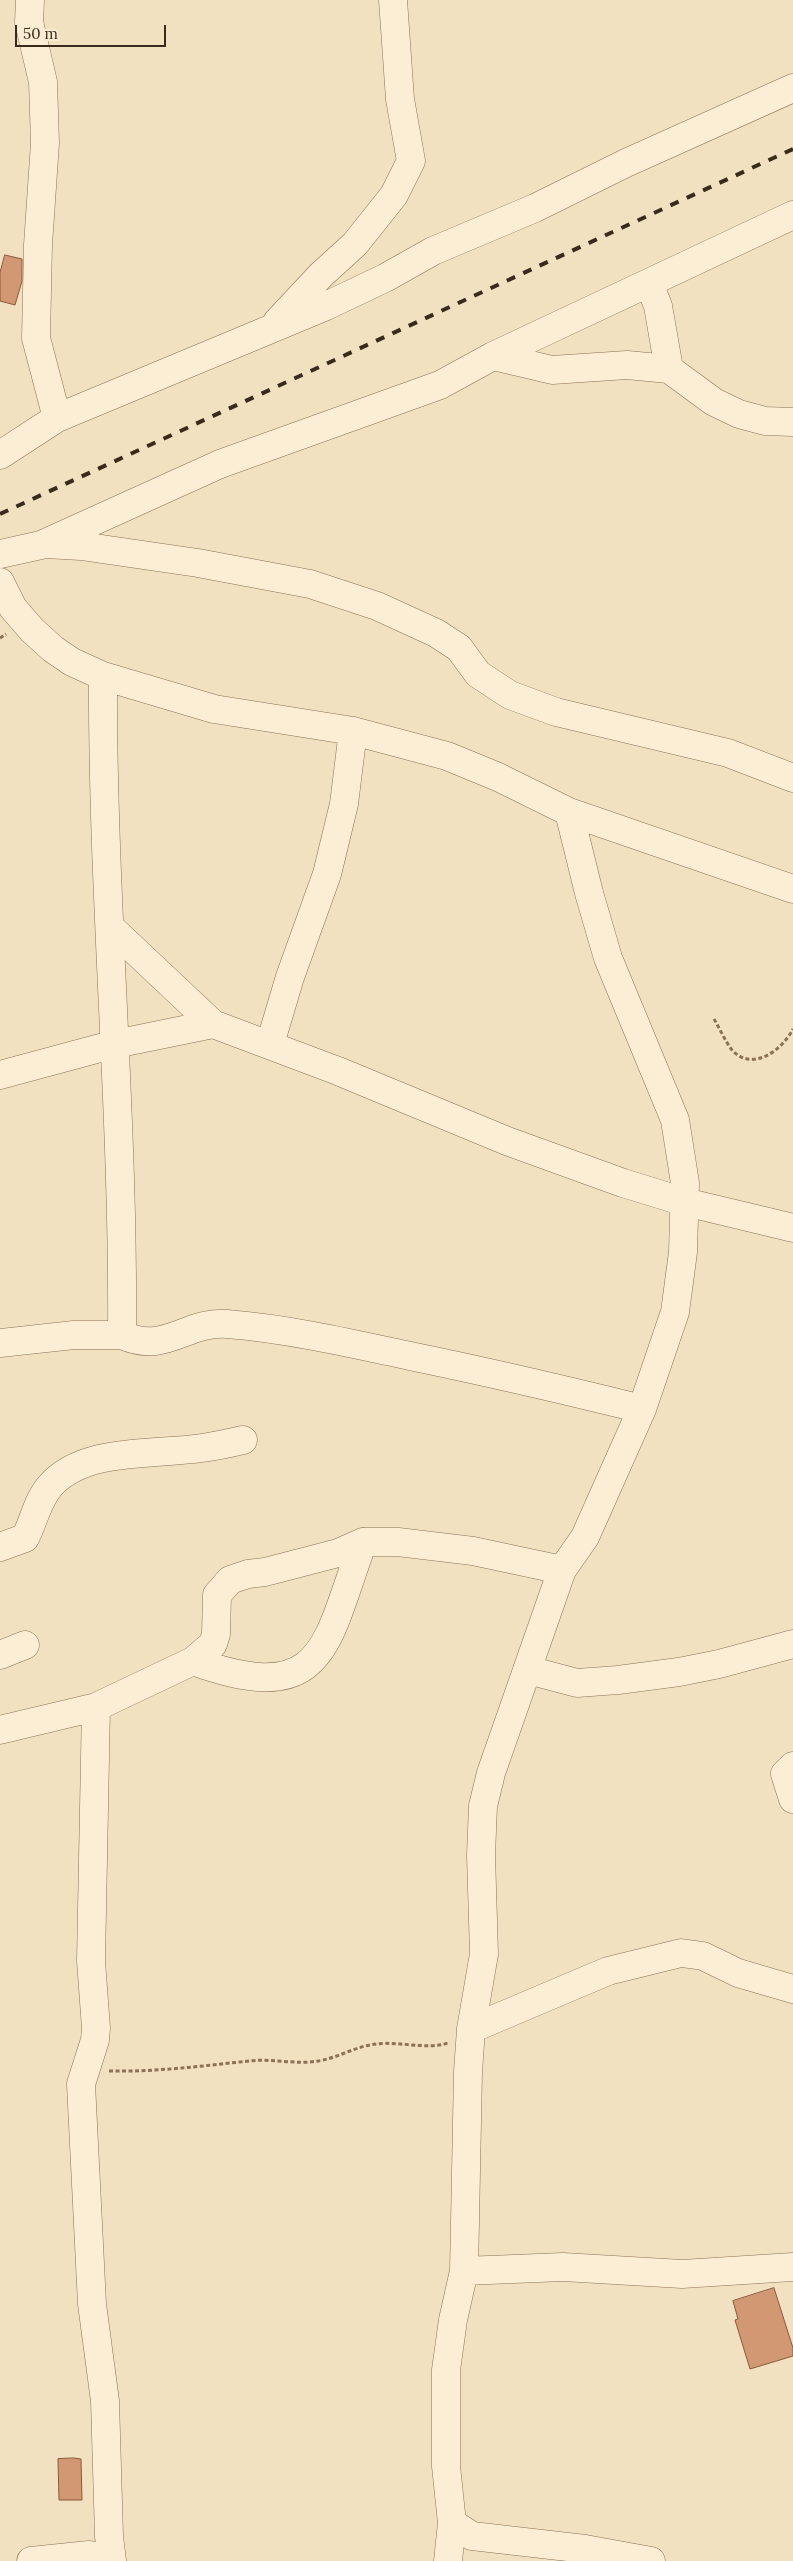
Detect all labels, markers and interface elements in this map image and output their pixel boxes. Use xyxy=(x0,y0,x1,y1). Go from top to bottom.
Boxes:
scale bar xyxy=(18,15,169,47)
text: 50 m xyxy=(23,24,58,43)

